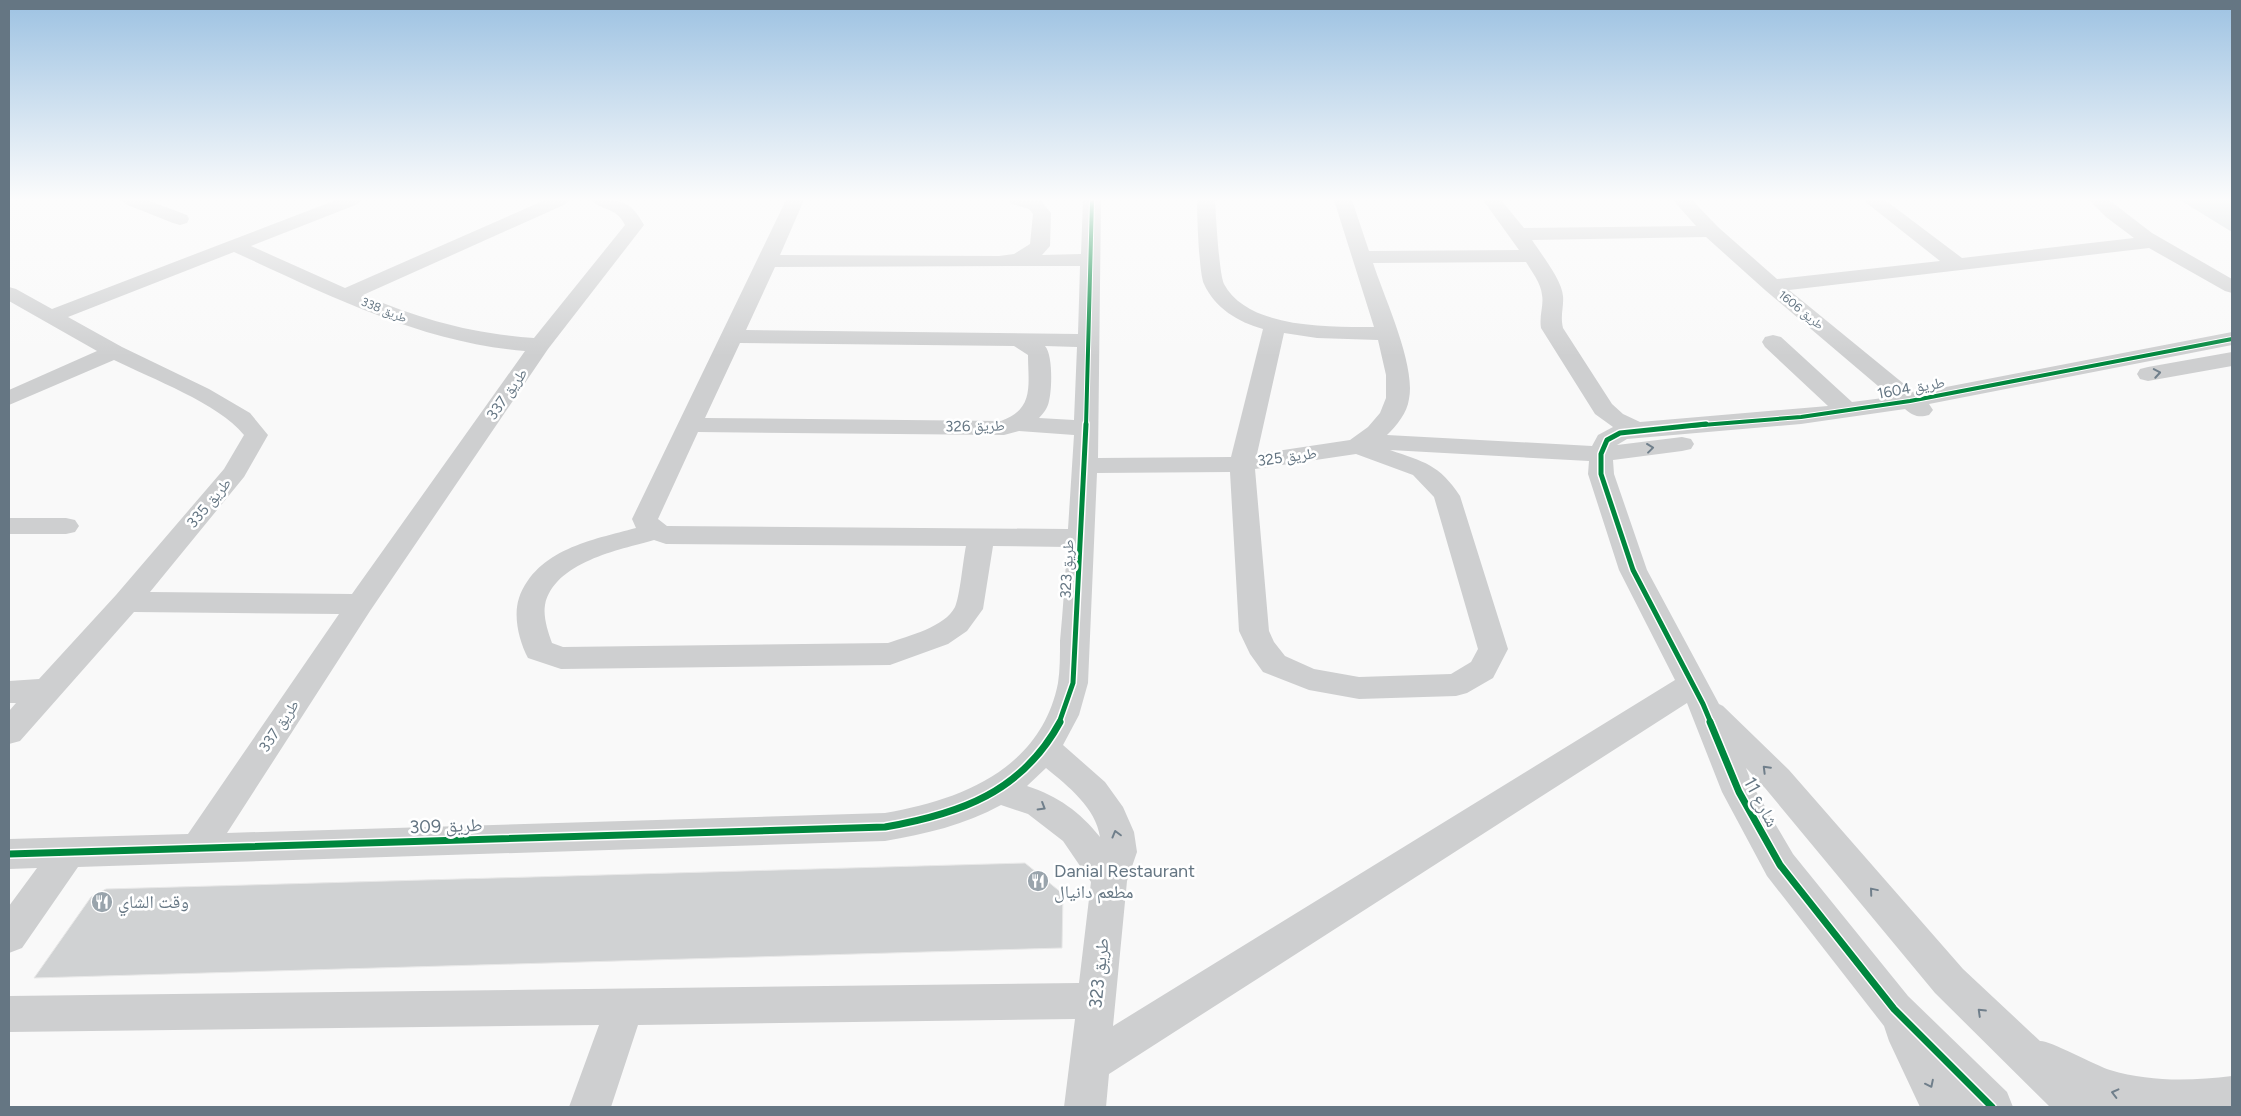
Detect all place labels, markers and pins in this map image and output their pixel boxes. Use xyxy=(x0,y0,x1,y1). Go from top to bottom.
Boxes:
place label: Danial Restaurant مطعم دانيال xyxy=(1054,860,1195,904)
restaurant icon: Danial Restaurant مطعم دانيال xyxy=(1026,869,1050,893)
restaurant icon: وقت الشاي xyxy=(90,890,114,914)
place label: وقت الشاي xyxy=(118,891,189,917)

